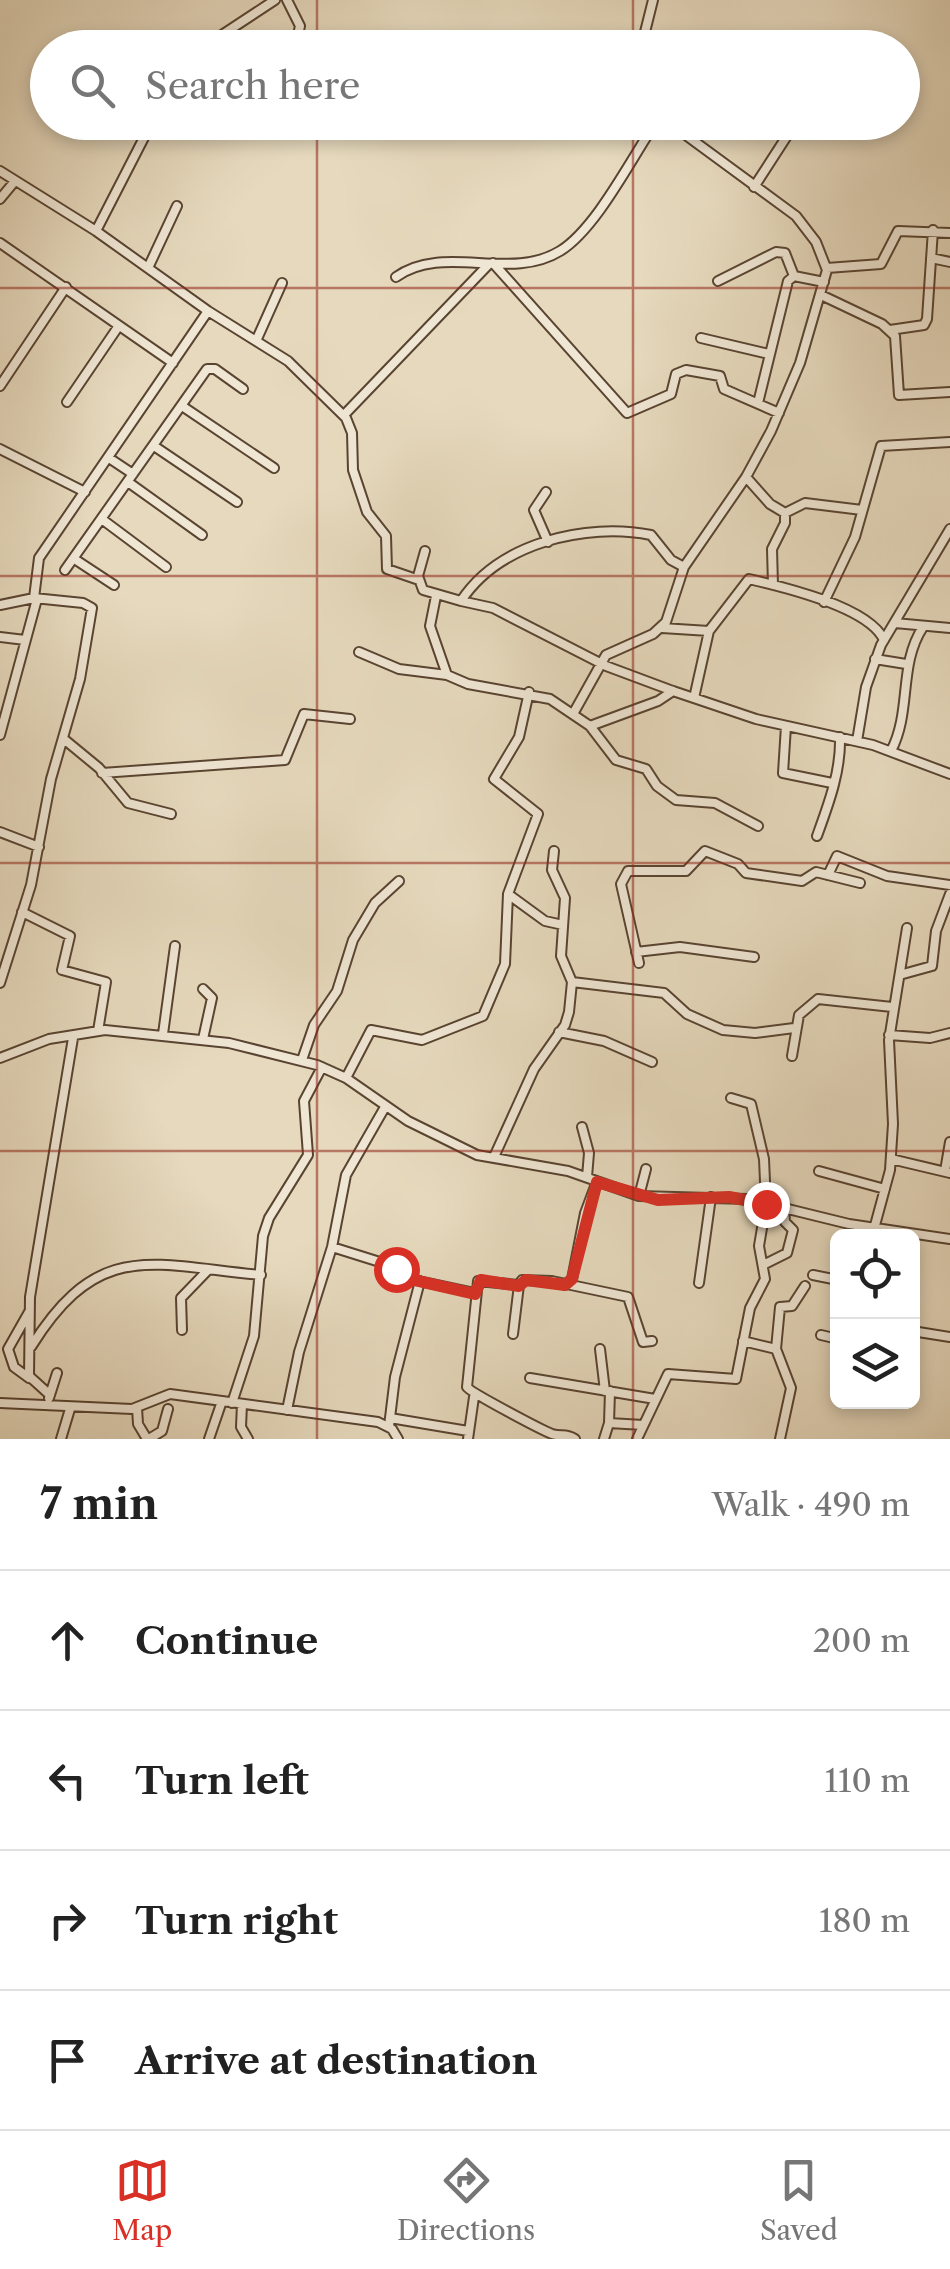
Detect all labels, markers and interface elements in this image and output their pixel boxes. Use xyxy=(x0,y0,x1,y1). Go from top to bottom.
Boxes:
search box xyxy=(30,30,920,140)
icon: search xyxy=(65,58,120,113)
text: Search here xyxy=(145,62,360,109)
route end xyxy=(744,1182,790,1228)
map controls xyxy=(830,1229,920,1409)
button: locate xyxy=(830,1229,920,1319)
route start xyxy=(374,1247,420,1293)
button: layers xyxy=(830,1319,920,1409)
text: 7 min xyxy=(40,1478,158,1530)
text: Walk · 490 m xyxy=(712,1485,910,1524)
icon: ahead xyxy=(40,1613,95,1668)
text: Continue xyxy=(135,1617,318,1664)
text: 200 m xyxy=(813,1621,910,1660)
icon: left xyxy=(40,1753,95,1808)
text: Turn left xyxy=(135,1757,309,1804)
text: 110 m xyxy=(824,1761,910,1800)
icon: right xyxy=(40,1893,95,1948)
text: Turn right xyxy=(135,1897,338,1944)
text: 180 m xyxy=(819,1901,910,1940)
icon: arrive xyxy=(40,2033,95,2088)
text: Arrive at destination xyxy=(135,2037,538,2084)
tab: Map xyxy=(112,2153,172,2247)
tab: Directions xyxy=(397,2153,535,2247)
tab: Saved xyxy=(760,2153,838,2247)

